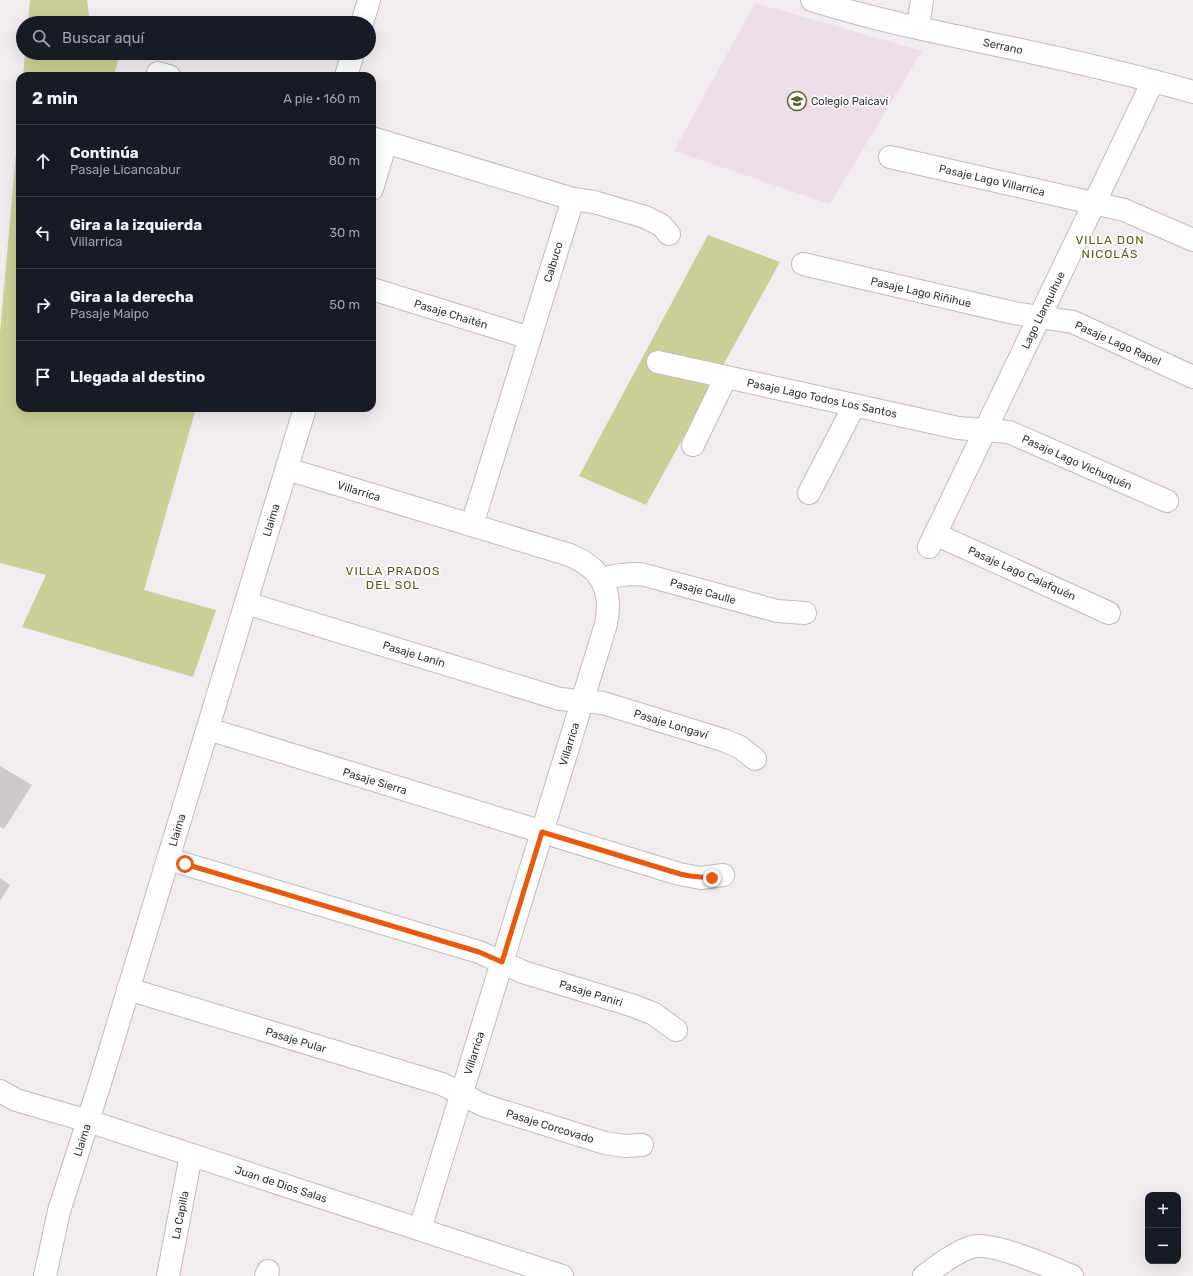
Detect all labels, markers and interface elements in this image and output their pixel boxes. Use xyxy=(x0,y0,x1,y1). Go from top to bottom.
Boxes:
search box xyxy=(16,16,376,60)
icon: search xyxy=(30,27,52,49)
text: Buscar aquí xyxy=(62,29,144,47)
street label: Serrano xyxy=(982,36,1024,57)
text: 2 min xyxy=(32,88,78,108)
school or university icon: Colegio Paicaví xyxy=(786,90,808,112)
text: A pie · 160 m xyxy=(283,91,360,106)
place label: Colegio Paicaví xyxy=(811,95,890,108)
text: Continúa xyxy=(70,144,139,162)
icon: ahead xyxy=(32,150,54,172)
text: 80 m xyxy=(329,153,360,168)
text: Pasaje Licancabur xyxy=(70,162,181,177)
street label: Pasaje Lago Villarrica xyxy=(938,162,1046,199)
text: Gira a la izquierda xyxy=(70,216,202,234)
icon: left xyxy=(32,222,54,244)
text: 30 m xyxy=(329,225,360,240)
district label: VILLA DON NICOLÁS xyxy=(1075,233,1145,261)
text: Villarrica xyxy=(70,234,123,249)
street label: Calbuco xyxy=(541,240,566,284)
street label: Lago Llanquihue xyxy=(1019,269,1068,351)
street label: Pasaje Lago Riñihue xyxy=(869,275,973,310)
text: Gira a la derecha xyxy=(70,288,194,306)
icon: right xyxy=(32,294,54,316)
text: 50 m xyxy=(329,297,360,312)
street label: Pasaje Chaitén xyxy=(412,297,489,332)
text: Pasaje Maipo xyxy=(70,306,149,321)
street label: Pasaje Lago Rapel xyxy=(1073,319,1163,368)
icon: arrive xyxy=(32,366,54,388)
text: Llegada al destino xyxy=(70,368,205,386)
street label: Pasaje Lago Todos Los Santos xyxy=(746,376,899,421)
street label: Pasaje Lago Vichuquén xyxy=(1020,432,1134,493)
street label: Villarrica xyxy=(336,479,382,504)
street label: Llaima xyxy=(260,502,283,538)
street label: Pasaje Lago Calafquén xyxy=(966,544,1078,603)
district label: VILLA PRADOS DEL SOL xyxy=(346,564,440,592)
street label: Pasaje Caulle xyxy=(668,576,737,607)
street label: Pasaje Lanín xyxy=(381,639,447,670)
street label: Pasaje Longaví xyxy=(632,707,711,742)
street label: Villarrica xyxy=(557,721,582,767)
street label: Pasaje Sierra xyxy=(341,766,409,797)
street label: Llaima xyxy=(166,812,189,848)
route start xyxy=(176,855,194,873)
route end xyxy=(703,869,721,887)
street label: Pasaje Paniri xyxy=(558,978,624,1009)
street label: Pasaje Pular xyxy=(264,1025,329,1056)
street label: Villarrica xyxy=(462,1030,487,1076)
street label: Pasaje Corcovado xyxy=(504,1107,595,1146)
street label: Llaima xyxy=(71,1122,94,1158)
street label: Juan de Dios Salas xyxy=(233,1163,329,1206)
street label: La Capilla xyxy=(169,1190,192,1240)
map controls xyxy=(1145,1192,1181,1264)
button: + xyxy=(1145,1192,1181,1228)
button: − xyxy=(1145,1228,1181,1264)

